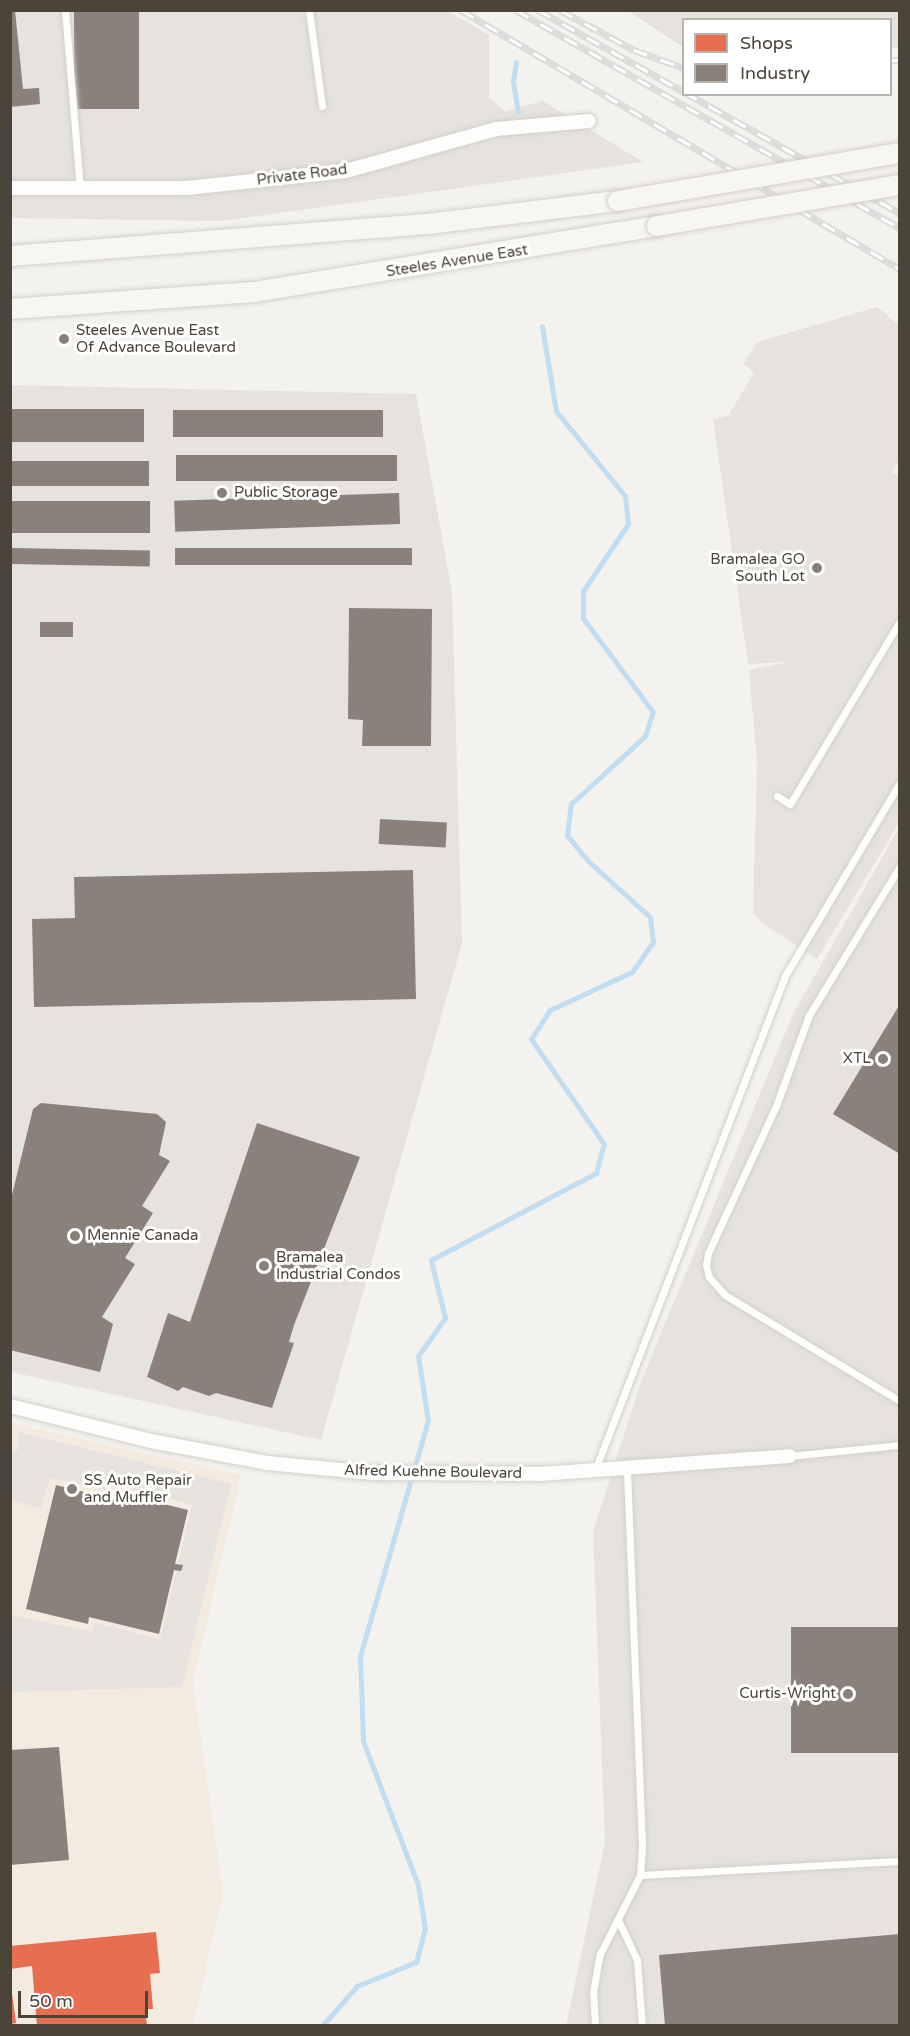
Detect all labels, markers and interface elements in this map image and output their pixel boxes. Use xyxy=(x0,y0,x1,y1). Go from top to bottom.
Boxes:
legend xyxy=(682,18,892,96)
text: Shops xyxy=(740,32,793,54)
text: Industry xyxy=(740,62,810,84)
street label: Private Road xyxy=(256,161,348,189)
street label: Steeles Avenue East xyxy=(385,241,529,281)
place label: Steeles Avenue East Of Advance Boulevard xyxy=(76,321,236,356)
marker: Steeles Avenue East Of Advance Boulevard xyxy=(57,332,71,346)
place label: Public Storage xyxy=(234,484,338,502)
marker: Public Storage xyxy=(215,486,229,500)
place label: Bramalea GO South Lot xyxy=(710,550,805,585)
marker: Bramalea GO South Lot xyxy=(810,561,824,575)
place label: XTL xyxy=(843,1050,871,1068)
marker: XTL xyxy=(876,1052,890,1066)
place label: Mennie Canada xyxy=(87,1227,198,1245)
marker: Mennie Canada xyxy=(68,1229,82,1243)
place label: Bramalea Industrial Condos xyxy=(276,1248,400,1283)
marker: Bramalea Industrial Condos xyxy=(257,1259,271,1273)
street label: Alfred Kuehne Boulevard xyxy=(344,1461,522,1483)
place label: SS Auto Repair and Muffler xyxy=(84,1471,192,1506)
marker: SS Auto Repair and Muffler xyxy=(65,1482,79,1496)
place label: Curtis-Wright xyxy=(739,1685,836,1703)
marker: Curtis-Wright xyxy=(841,1687,855,1701)
scale bar xyxy=(21,1979,152,2017)
text: 50 m xyxy=(29,1990,73,2012)

